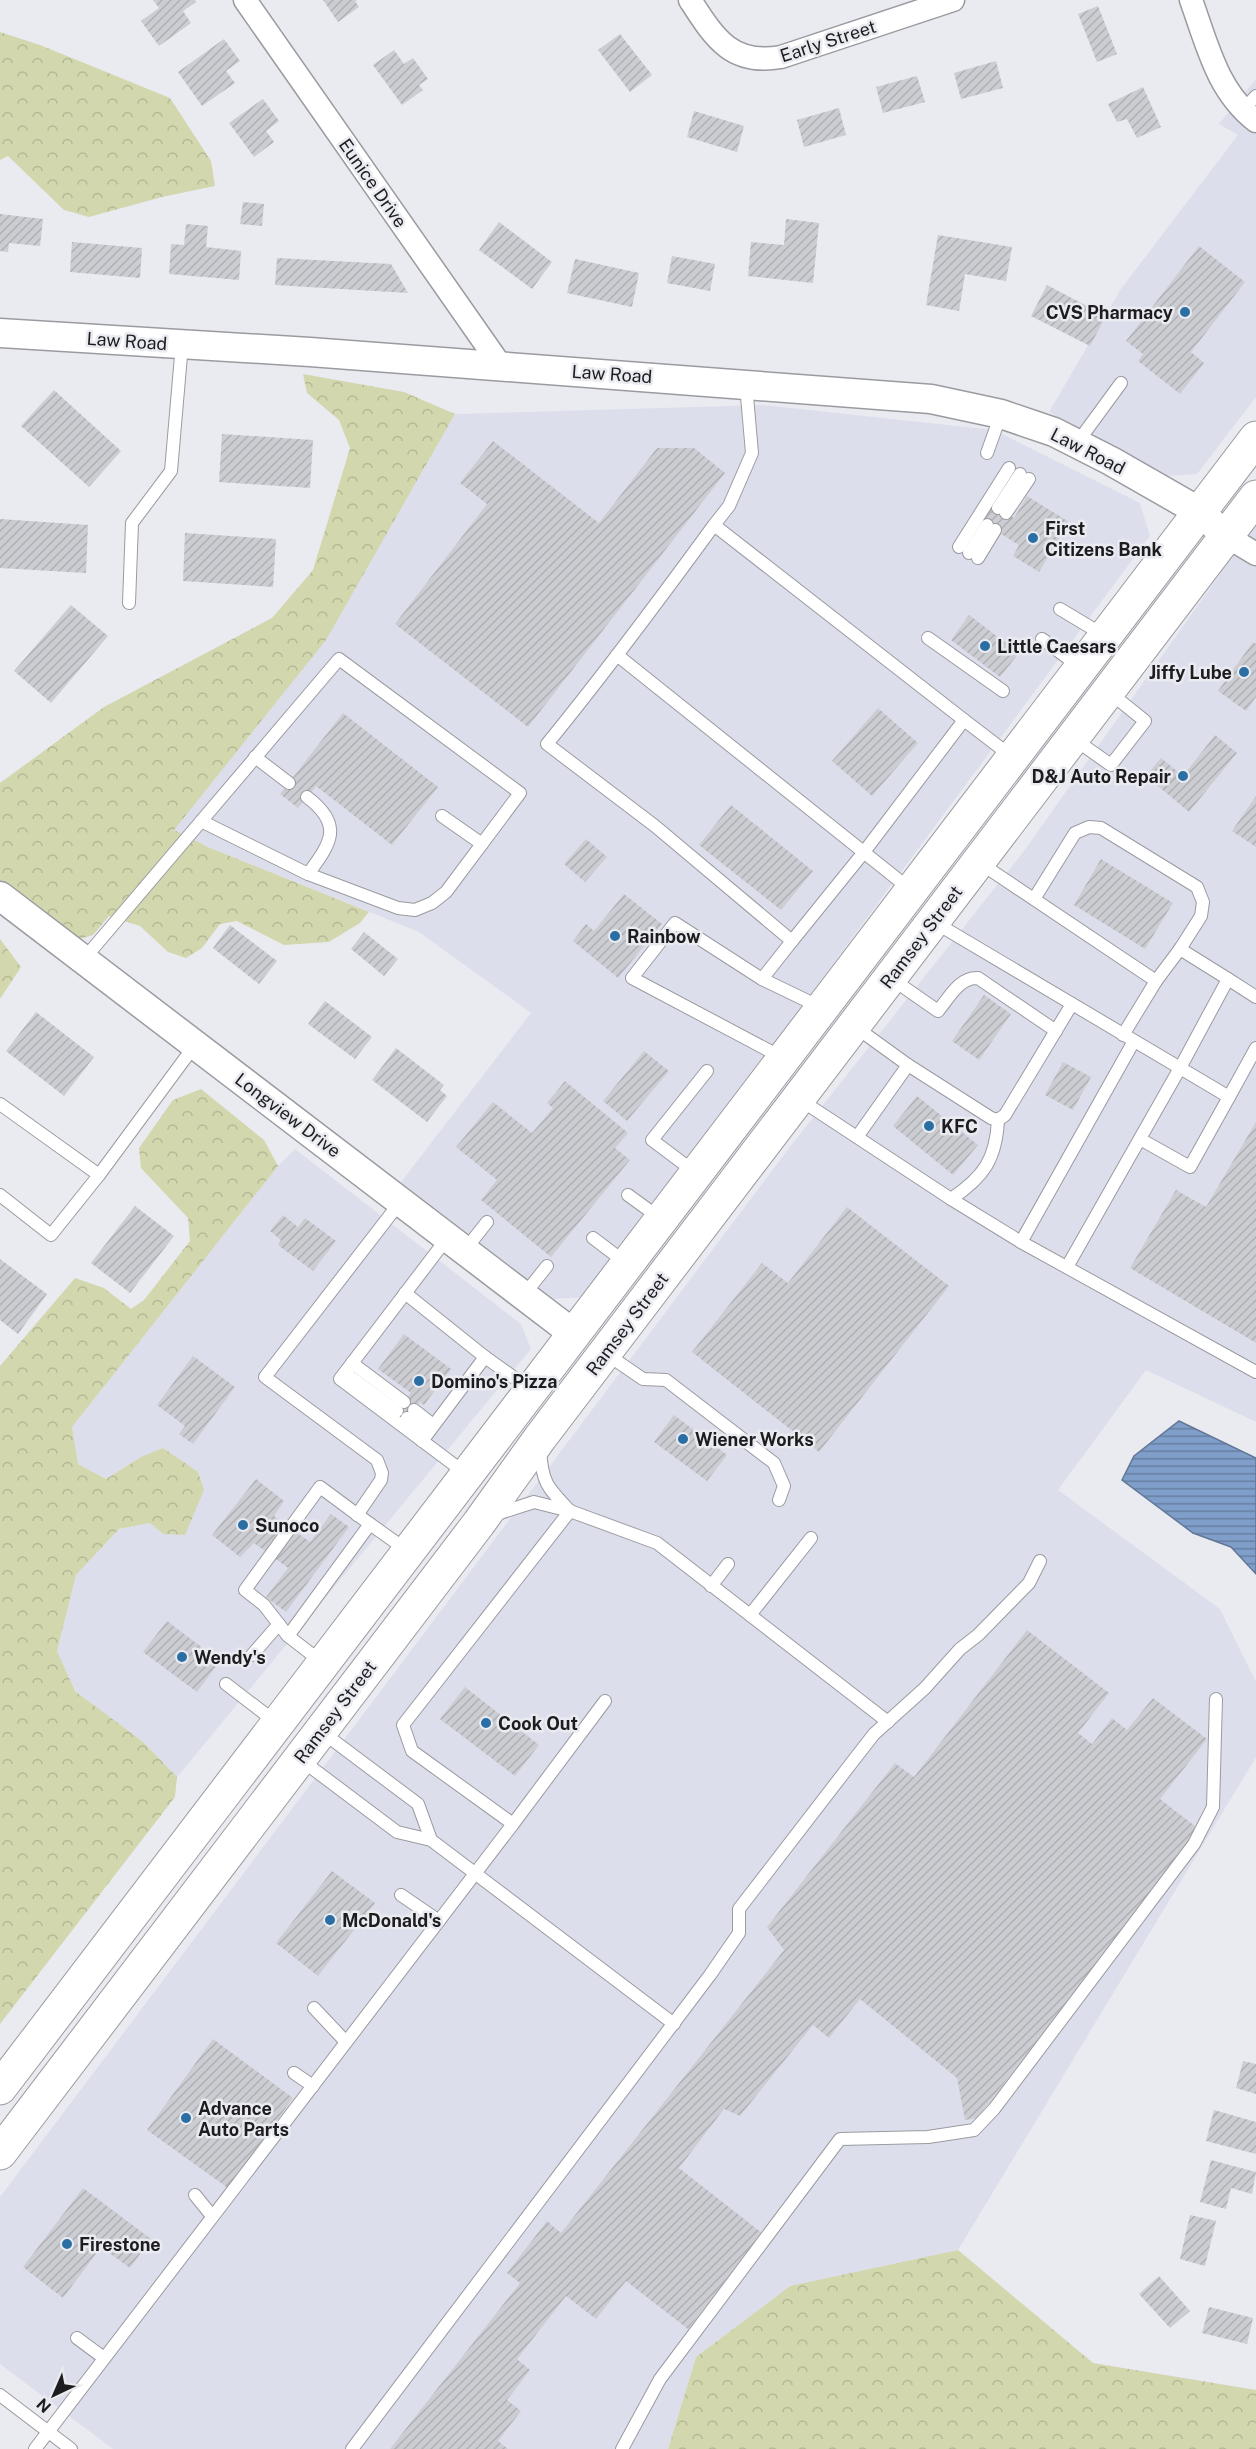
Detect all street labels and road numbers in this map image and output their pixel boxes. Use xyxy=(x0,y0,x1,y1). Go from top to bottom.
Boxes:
street label: Early Street xyxy=(777,16,879,66)
street label: Eunice Drive xyxy=(335,134,411,232)
street label: Law Road xyxy=(86,328,168,354)
street label: Law Road xyxy=(571,361,653,387)
street label: Law Road xyxy=(1047,423,1129,479)
street label: Ramsey Street xyxy=(876,882,966,992)
street label: Longview Drive xyxy=(231,1068,345,1162)
street label: Ramsey Street xyxy=(582,1269,672,1379)
street label: Ramsey Street xyxy=(290,1657,380,1767)

